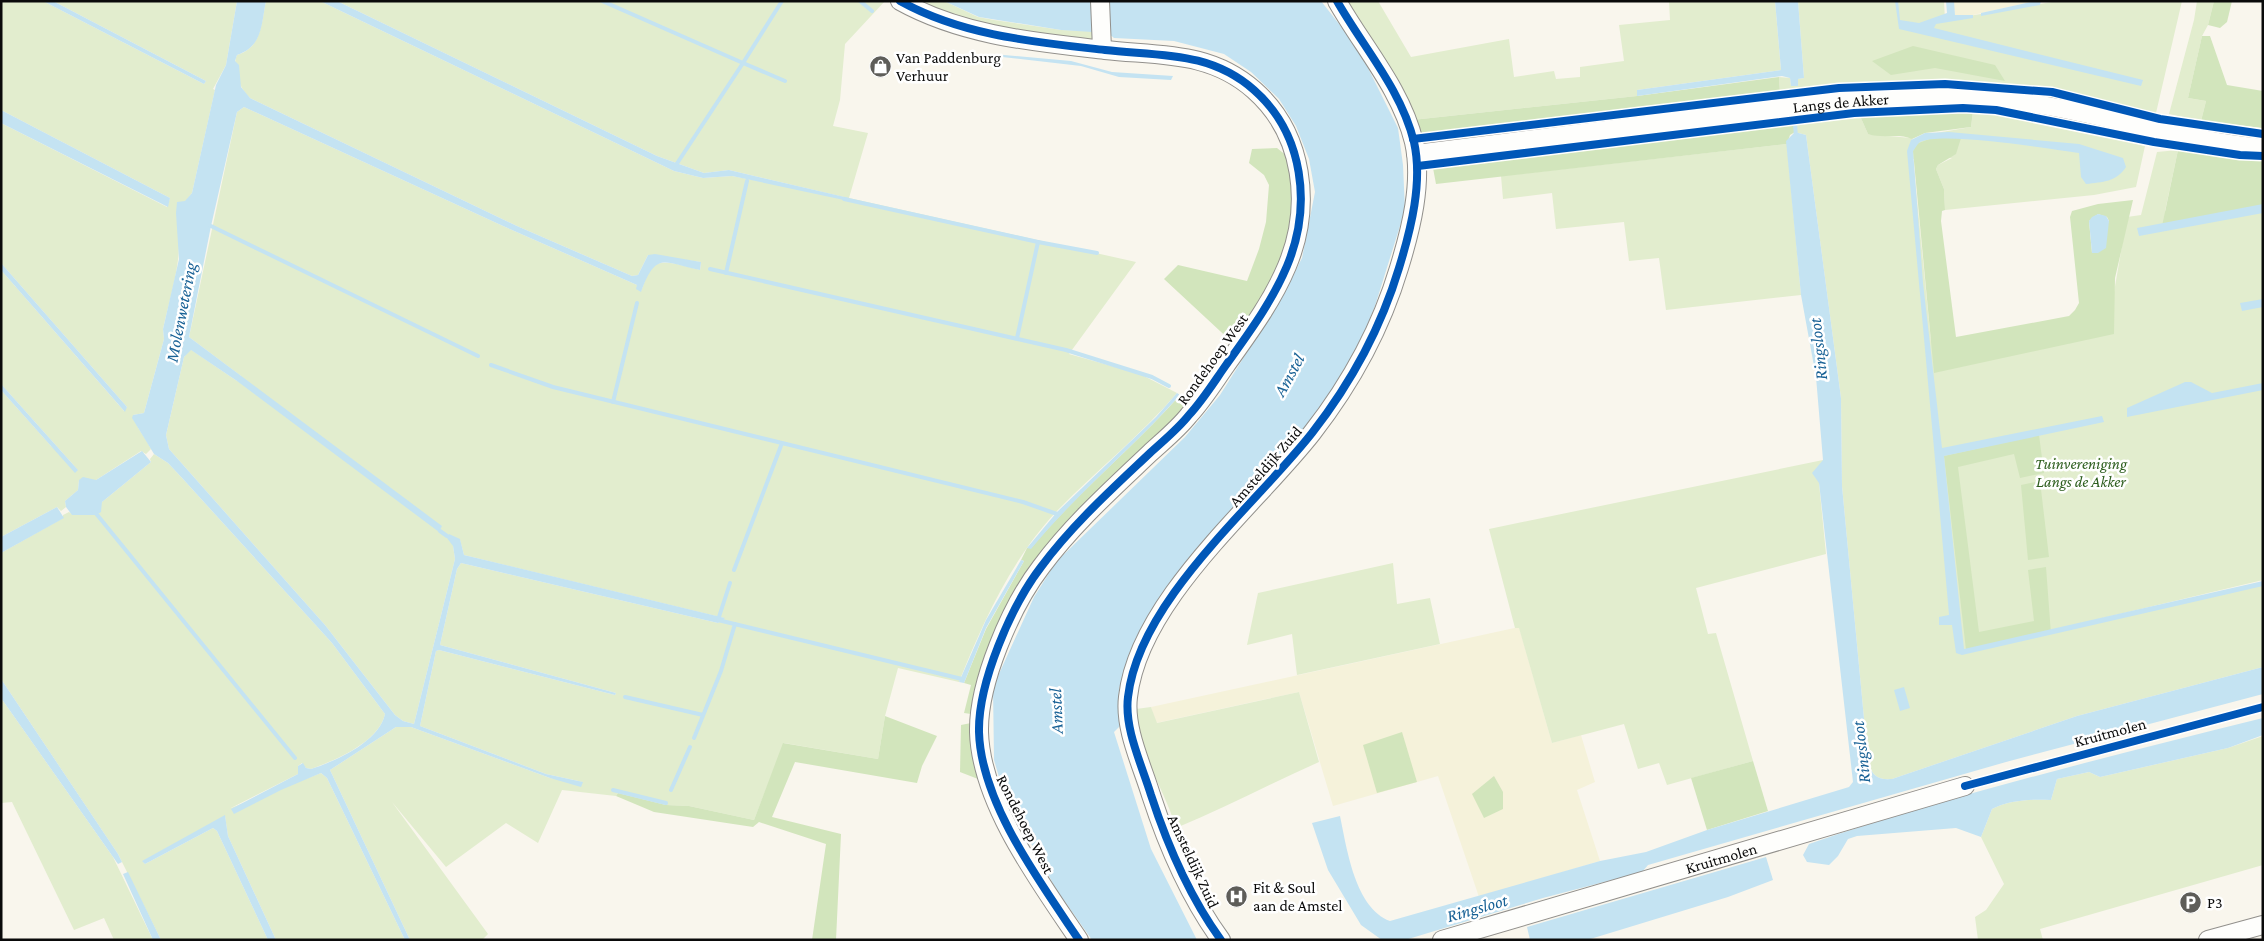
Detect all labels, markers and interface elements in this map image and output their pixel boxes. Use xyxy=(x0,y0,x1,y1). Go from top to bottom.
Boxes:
place label: Van Paddenburg Verhuur xyxy=(896,49,1001,84)
shop icon: Van Paddenburg Verhuur xyxy=(868,54,892,78)
street label: Langs de Akker xyxy=(1792,90,1890,116)
water label: Molenwetering xyxy=(161,259,201,365)
street label: Rondehoep West xyxy=(1174,310,1252,409)
water label: Ringsloot xyxy=(1805,316,1831,381)
water label: Amstel xyxy=(1269,350,1309,401)
street label: Amsteldijk Zuid xyxy=(1226,422,1306,511)
park label: Tuinvereniging Langs de Akker xyxy=(2035,455,2128,491)
water label: Amstel xyxy=(1045,687,1067,735)
street label: Kruitmolen xyxy=(2072,715,2148,750)
water label: Ringsloot xyxy=(1848,719,1874,784)
street label: Rondehoep West xyxy=(993,772,1058,877)
street label: Amsteldijk Zuid xyxy=(1164,812,1223,912)
street label: Kruitmolen xyxy=(1684,840,1759,877)
place label: Fit & Soul aan de Amstel xyxy=(1253,879,1343,914)
hospital icon: Fit & Soul aan de Amstel xyxy=(1225,884,1249,908)
water label: Ringsloot xyxy=(1444,890,1510,926)
parking icon: P3 xyxy=(2179,890,2203,914)
place label: P3 xyxy=(2207,894,2223,911)

